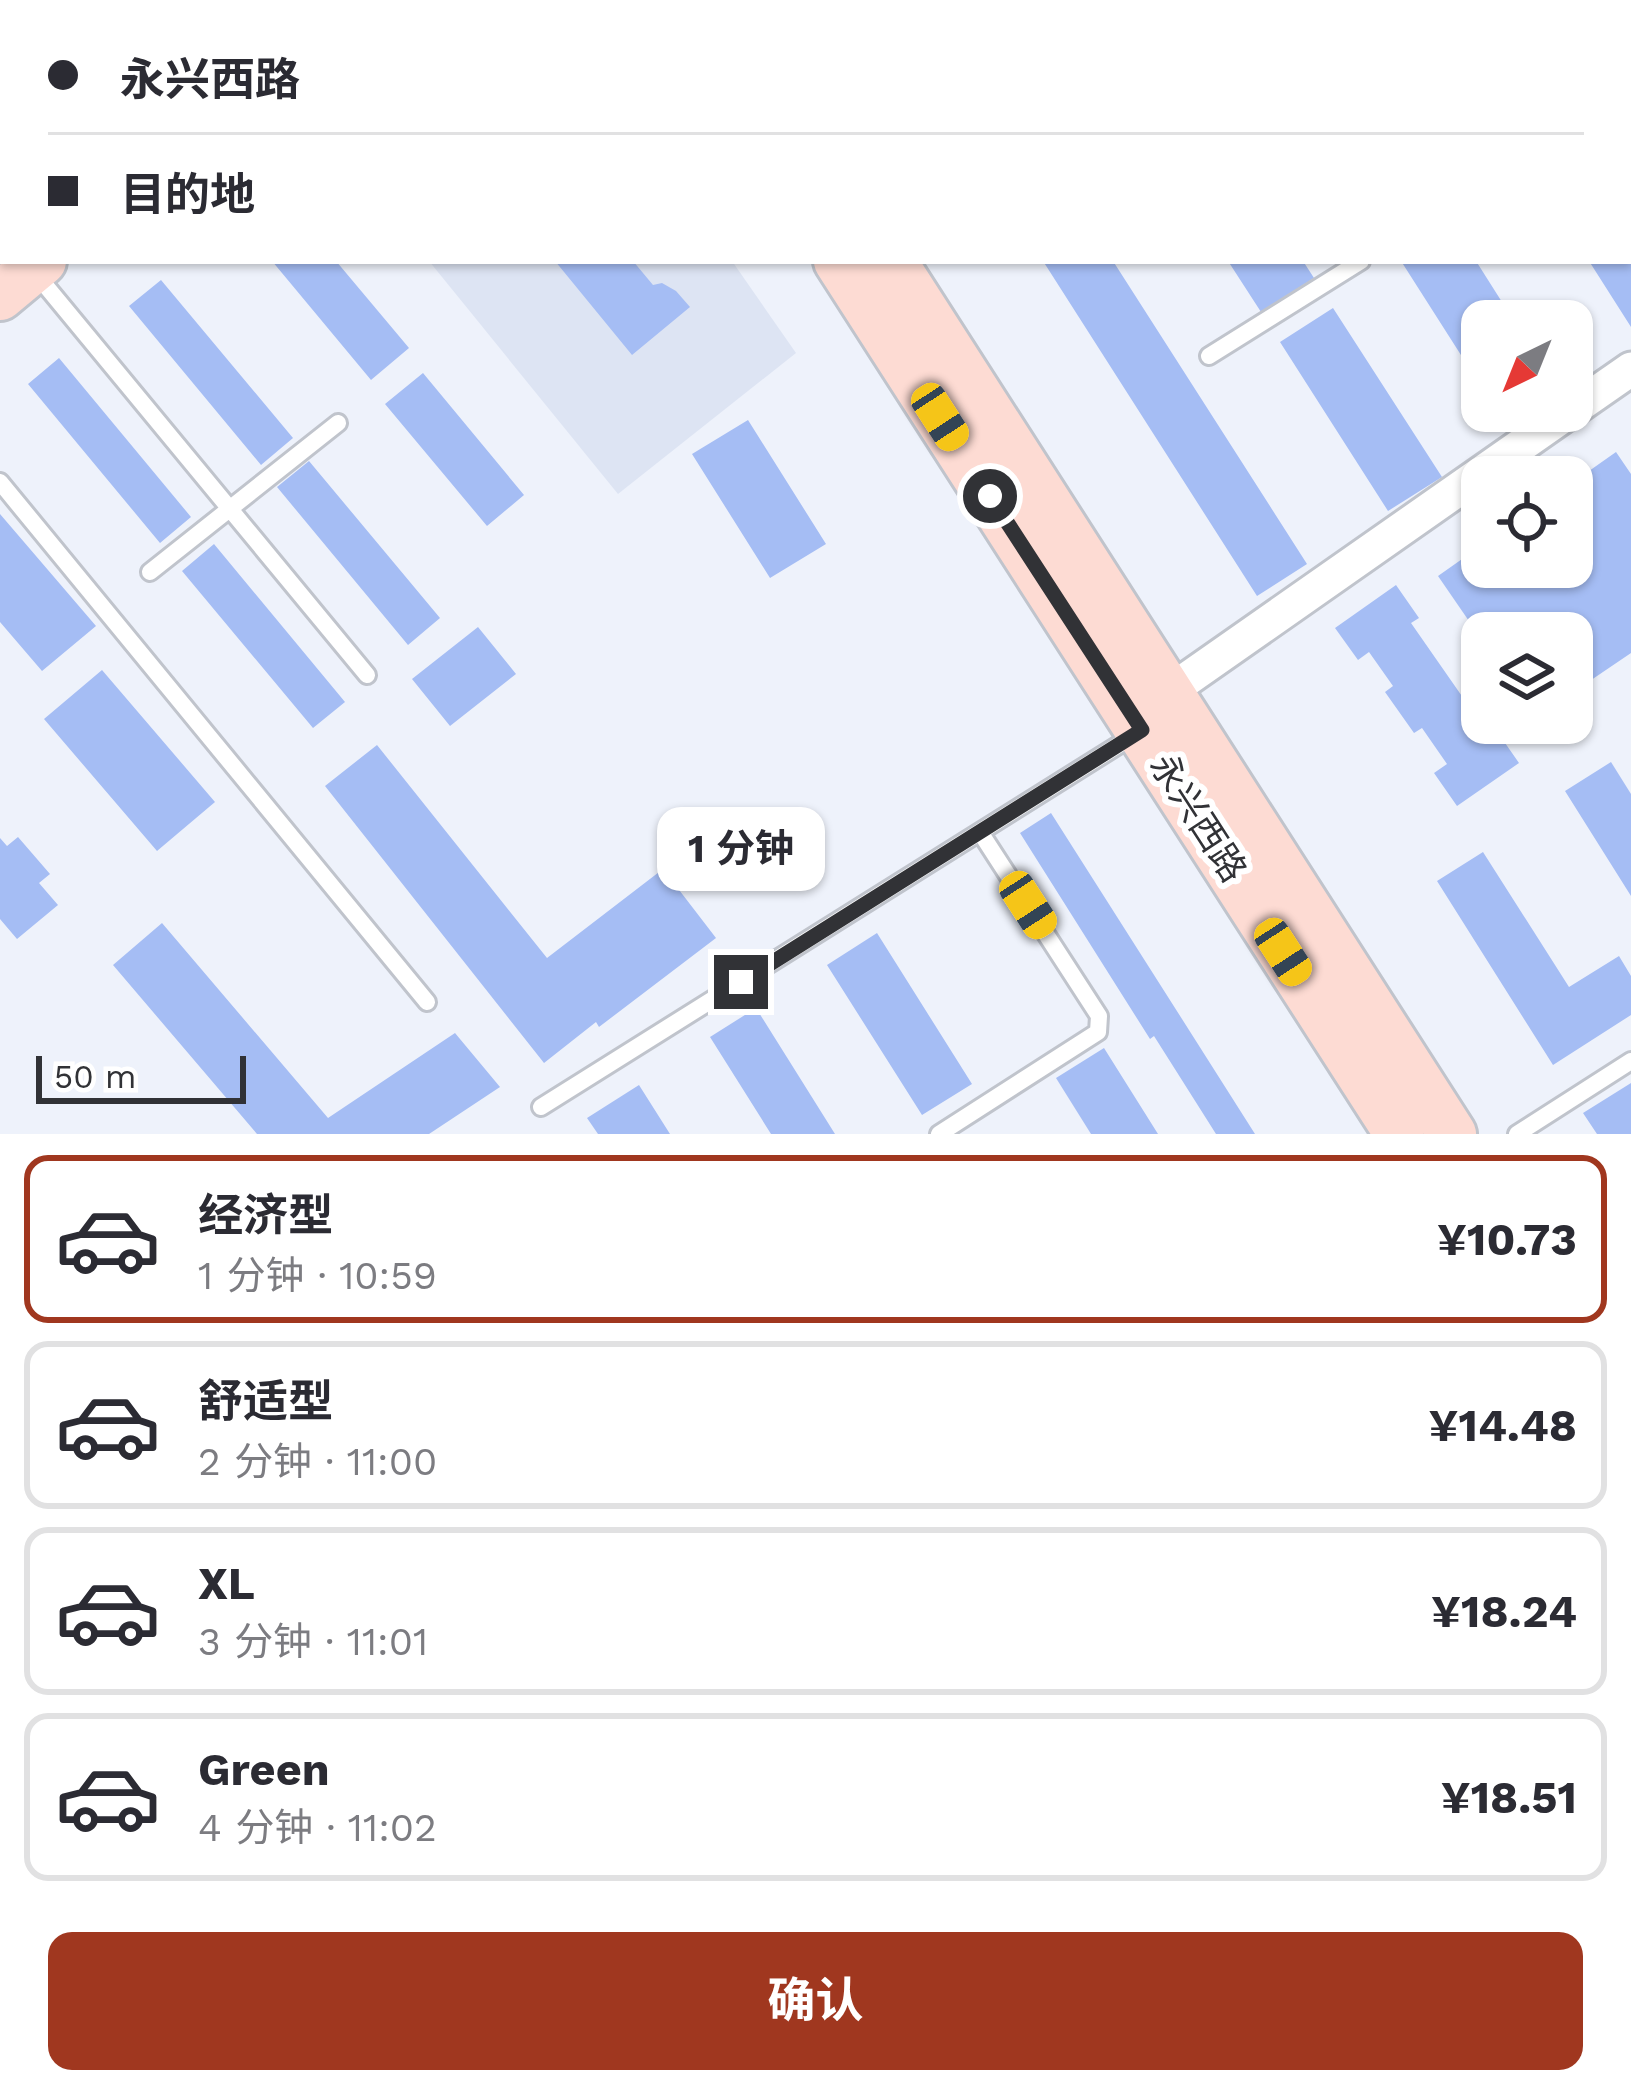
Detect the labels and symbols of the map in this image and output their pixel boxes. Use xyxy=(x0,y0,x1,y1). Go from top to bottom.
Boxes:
north arrow xyxy=(1461,300,1593,432)
car xyxy=(905,377,975,457)
route start xyxy=(963,469,1017,523)
street label: 永兴西路 xyxy=(1141,746,1255,890)
callout: 1 分钟 xyxy=(657,808,825,892)
car xyxy=(993,865,1063,945)
car xyxy=(1248,912,1318,992)
route end xyxy=(714,955,768,1009)
scale bar xyxy=(36,1050,246,1103)

